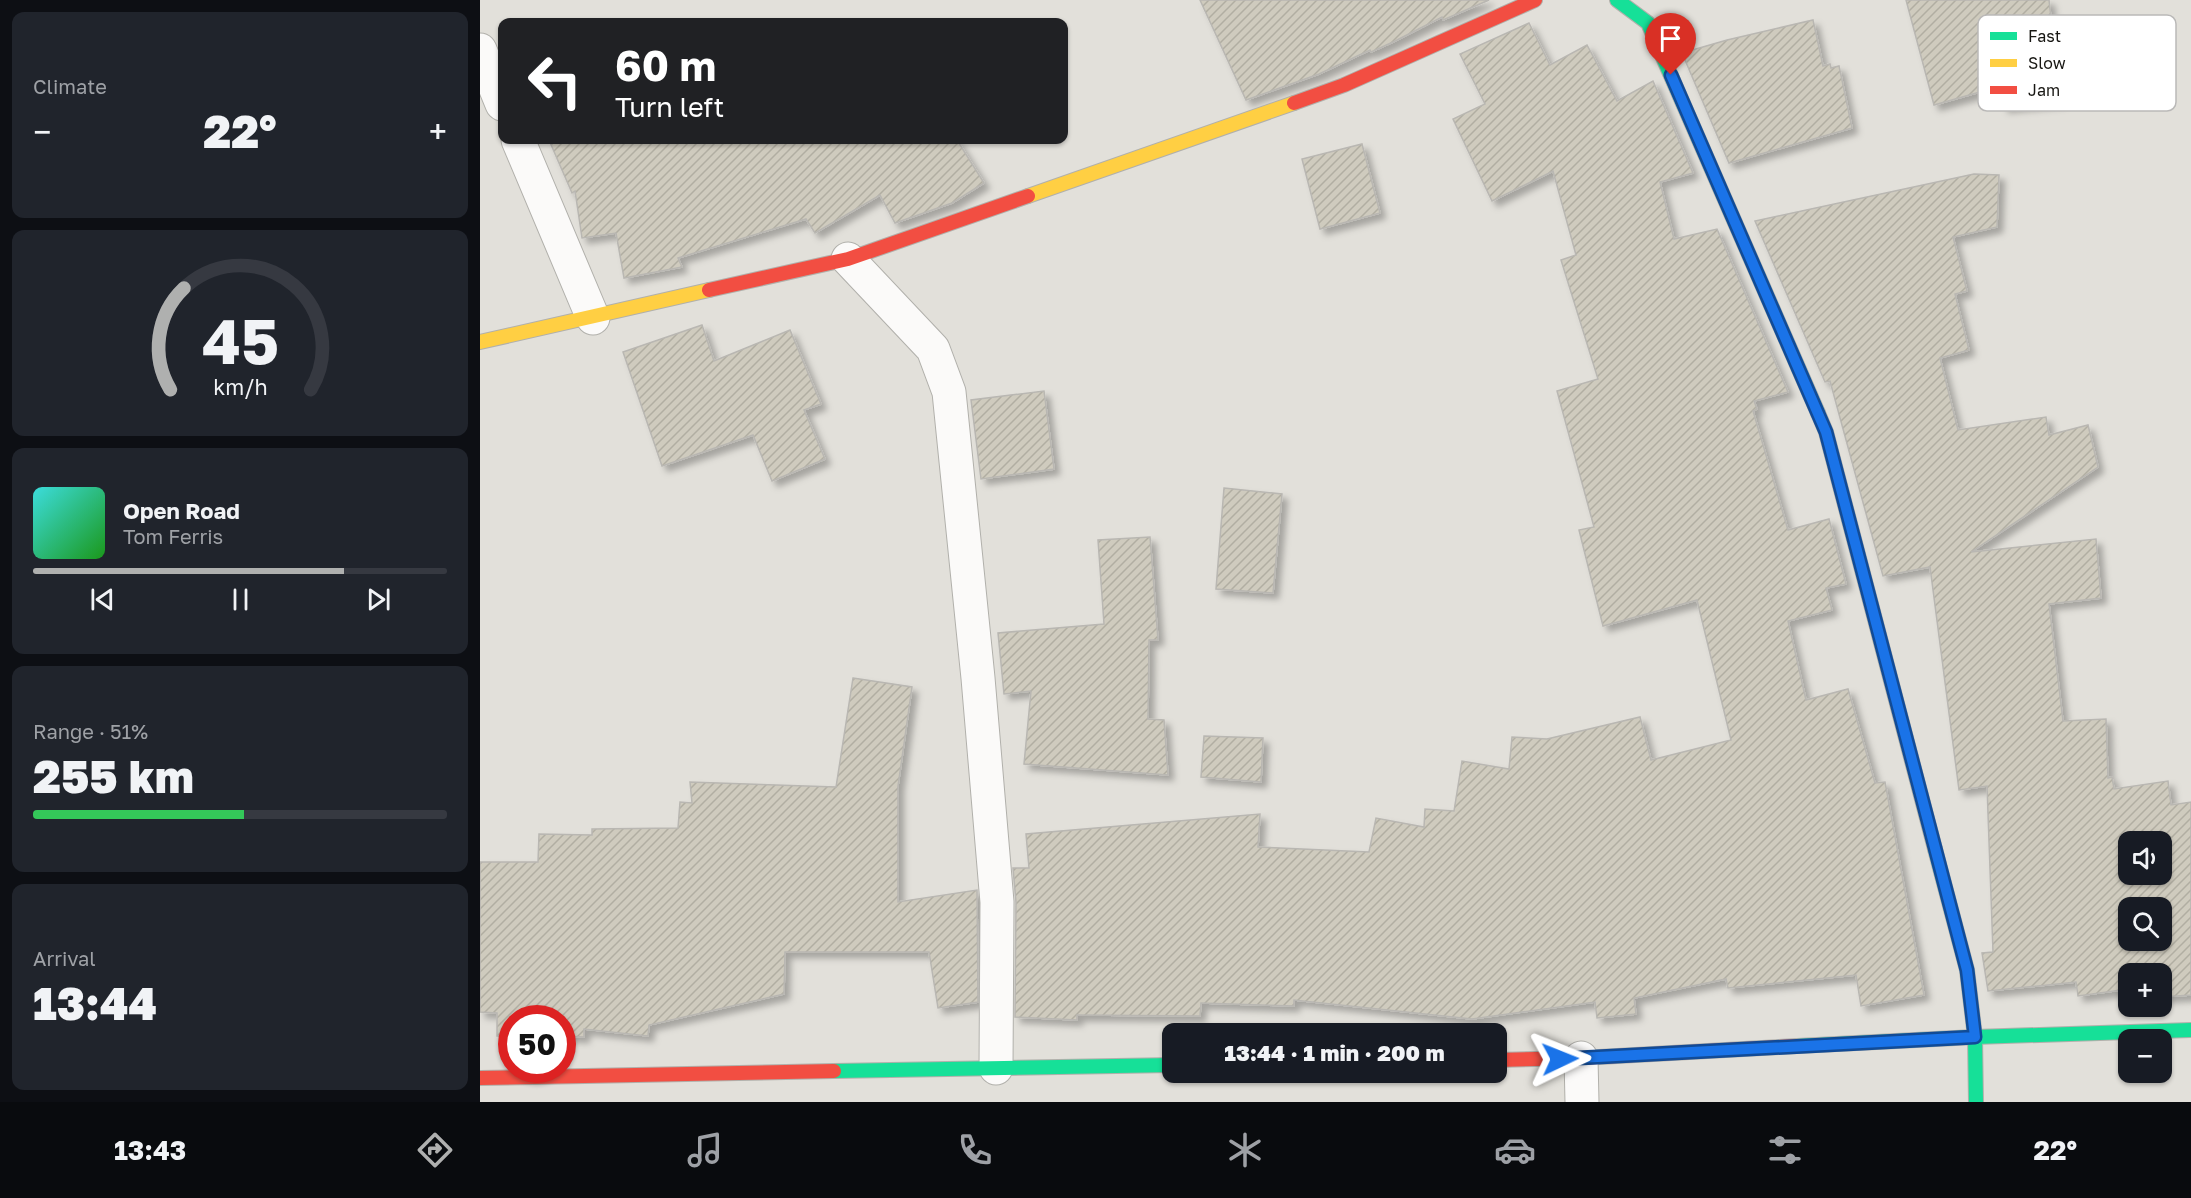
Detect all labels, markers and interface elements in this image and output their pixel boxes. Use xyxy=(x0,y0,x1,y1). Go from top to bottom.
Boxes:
pin xyxy=(1645,13,1696,75)
legend xyxy=(1978,15,2176,111)
icon: arrive xyxy=(1654,22,1687,55)
text: Fast xyxy=(2028,26,2061,46)
text: 60 m xyxy=(615,40,716,90)
icon: left xyxy=(516,42,594,120)
text: Slow xyxy=(2028,53,2066,73)
text: Climate xyxy=(33,74,107,98)
text: Jam xyxy=(2028,80,2060,100)
text: Turn left xyxy=(615,91,724,123)
text: 22° xyxy=(203,104,277,158)
text: − xyxy=(33,112,51,151)
text: + xyxy=(429,112,447,151)
text: 45 xyxy=(201,303,279,378)
text: km/h xyxy=(213,374,267,400)
text: Open Road xyxy=(123,497,240,524)
text: Tom Ferris xyxy=(123,524,223,548)
icon: previous xyxy=(86,583,119,616)
icon: pause xyxy=(224,583,257,616)
icon: next xyxy=(362,583,395,616)
text: Range · 51% xyxy=(33,719,148,743)
text: 255 km xyxy=(33,749,194,803)
map controls xyxy=(2118,831,2172,1083)
button: sound xyxy=(2118,831,2172,885)
button: search xyxy=(2118,897,2172,951)
text: Arrival xyxy=(33,946,96,970)
button: + xyxy=(2118,963,2172,1017)
text: 13:44 xyxy=(33,976,157,1030)
speed limit sign: 50 xyxy=(498,1005,576,1083)
position arrow xyxy=(1528,1027,1592,1091)
button: − xyxy=(2118,1029,2172,1083)
text: 13:44 · 1 min · 200 m xyxy=(1224,1039,1445,1066)
icon: directions xyxy=(414,1129,456,1171)
icon: music xyxy=(684,1129,726,1171)
icon: phone xyxy=(954,1129,996,1171)
icon: climate xyxy=(1224,1129,1266,1171)
icon: car xyxy=(1494,1129,1536,1171)
icon: filters xyxy=(1764,1129,1806,1171)
text: 13:43 xyxy=(114,1134,186,1166)
text: 22° xyxy=(2034,1134,2077,1166)

